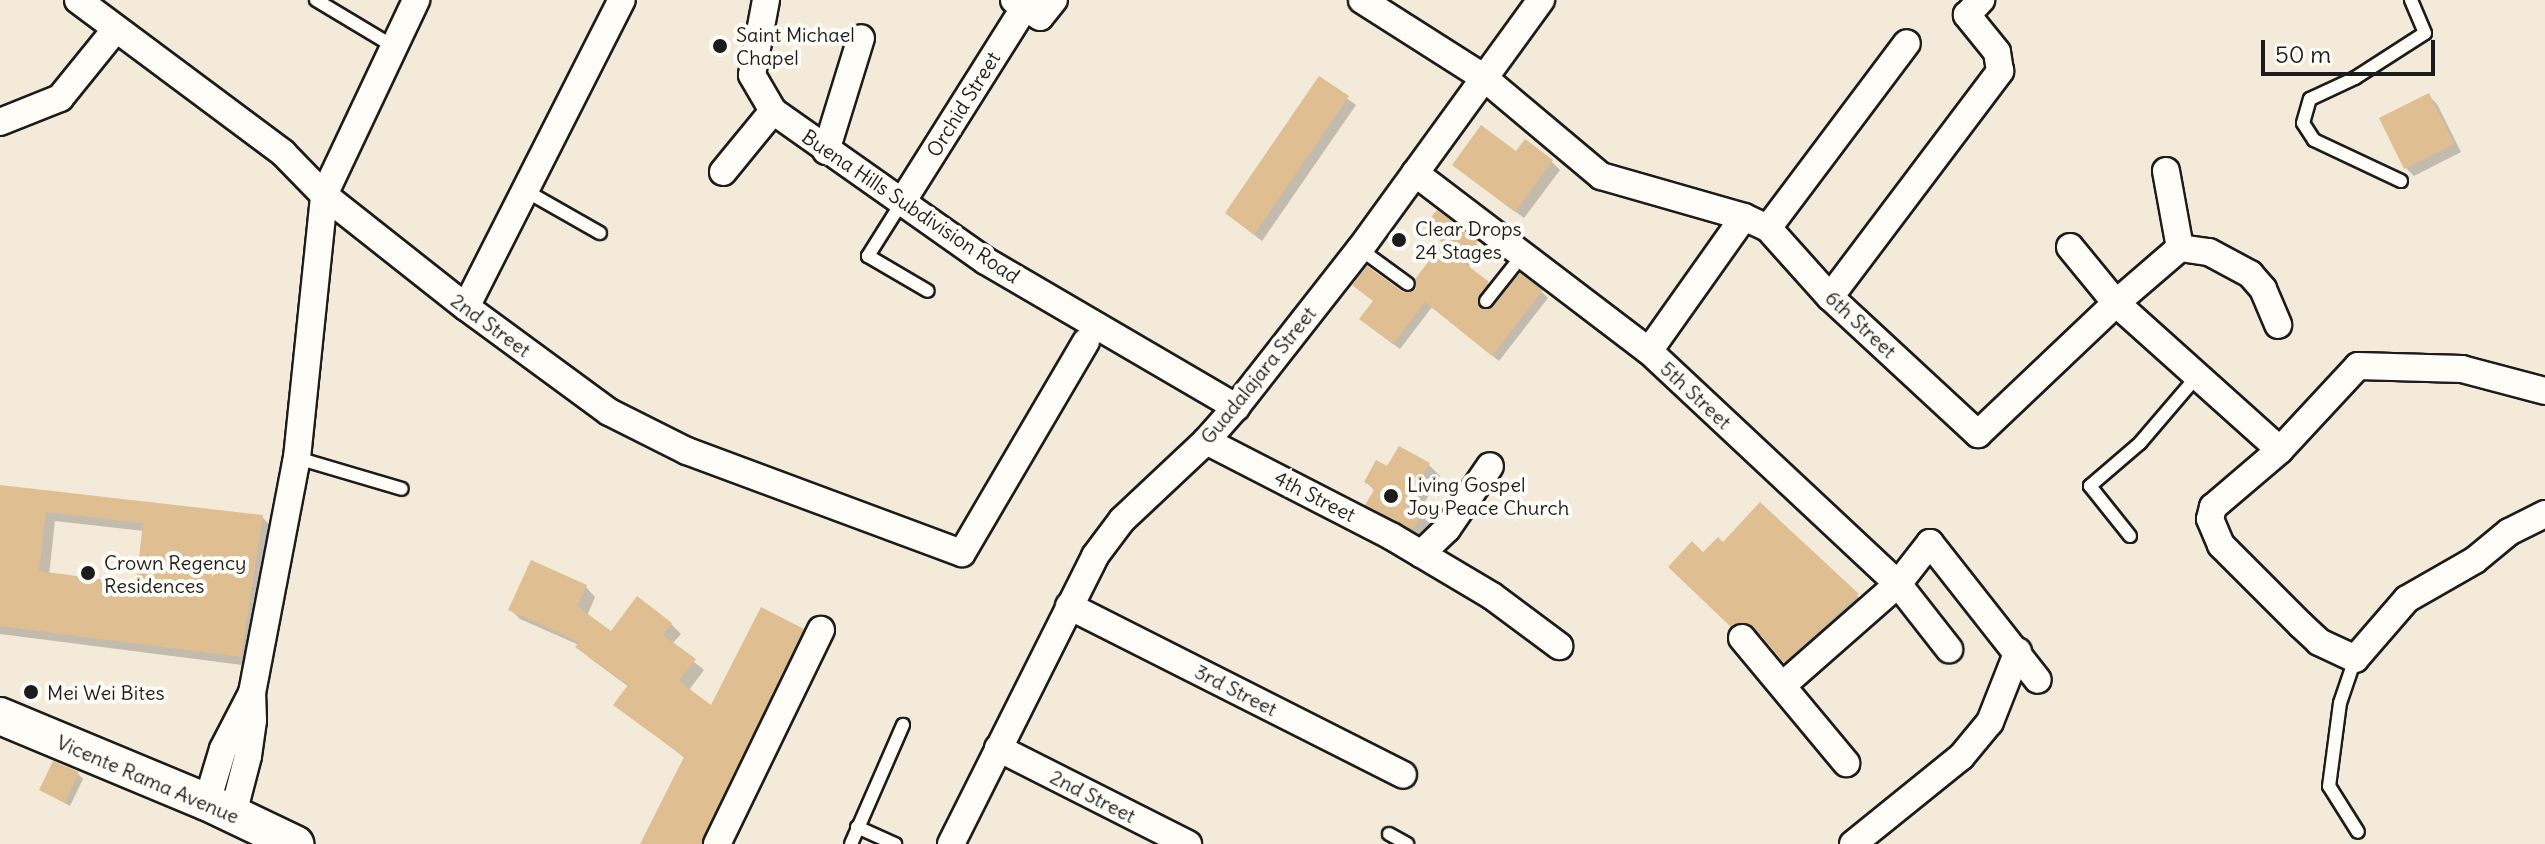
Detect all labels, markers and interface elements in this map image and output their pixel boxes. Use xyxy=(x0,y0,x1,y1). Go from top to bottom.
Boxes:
place label: Saint Michael Chapel xyxy=(736,22,855,69)
scale bar xyxy=(2265,24,2439,74)
marker: Saint Michael Chapel xyxy=(711,37,729,55)
text: 50 m xyxy=(2275,39,2331,69)
street label: Orchid Street xyxy=(921,47,1005,161)
street label: Buena Hills Subdivision Road xyxy=(798,124,1024,288)
place label: Clear Drops 24 Stages xyxy=(1415,216,1522,263)
marker: Clear Drops 24 Stages xyxy=(1390,231,1408,249)
street label: 6th Street xyxy=(1821,285,1901,363)
street label: 2nd Street xyxy=(447,288,535,362)
street label: Guadalajara Street xyxy=(1195,301,1321,449)
street label: 5th Street xyxy=(1656,356,1736,434)
street label: 4th Street xyxy=(1270,465,1360,527)
place label: Living Gospel Joy Peace Church xyxy=(1407,472,1569,519)
marker: Living Gospel Joy Peace Church xyxy=(1382,487,1400,505)
place label: Crown Regency Residences xyxy=(104,550,246,597)
marker: Crown Regency Residences xyxy=(79,564,97,582)
street label: 3rd Street xyxy=(1191,659,1281,721)
place label: Mei Wei Bites xyxy=(47,680,165,704)
marker: Mei Wei Bites xyxy=(22,683,40,701)
street label: Vicente Rama Avenue xyxy=(53,730,243,828)
street label: 2nd Street xyxy=(1046,764,1140,828)

